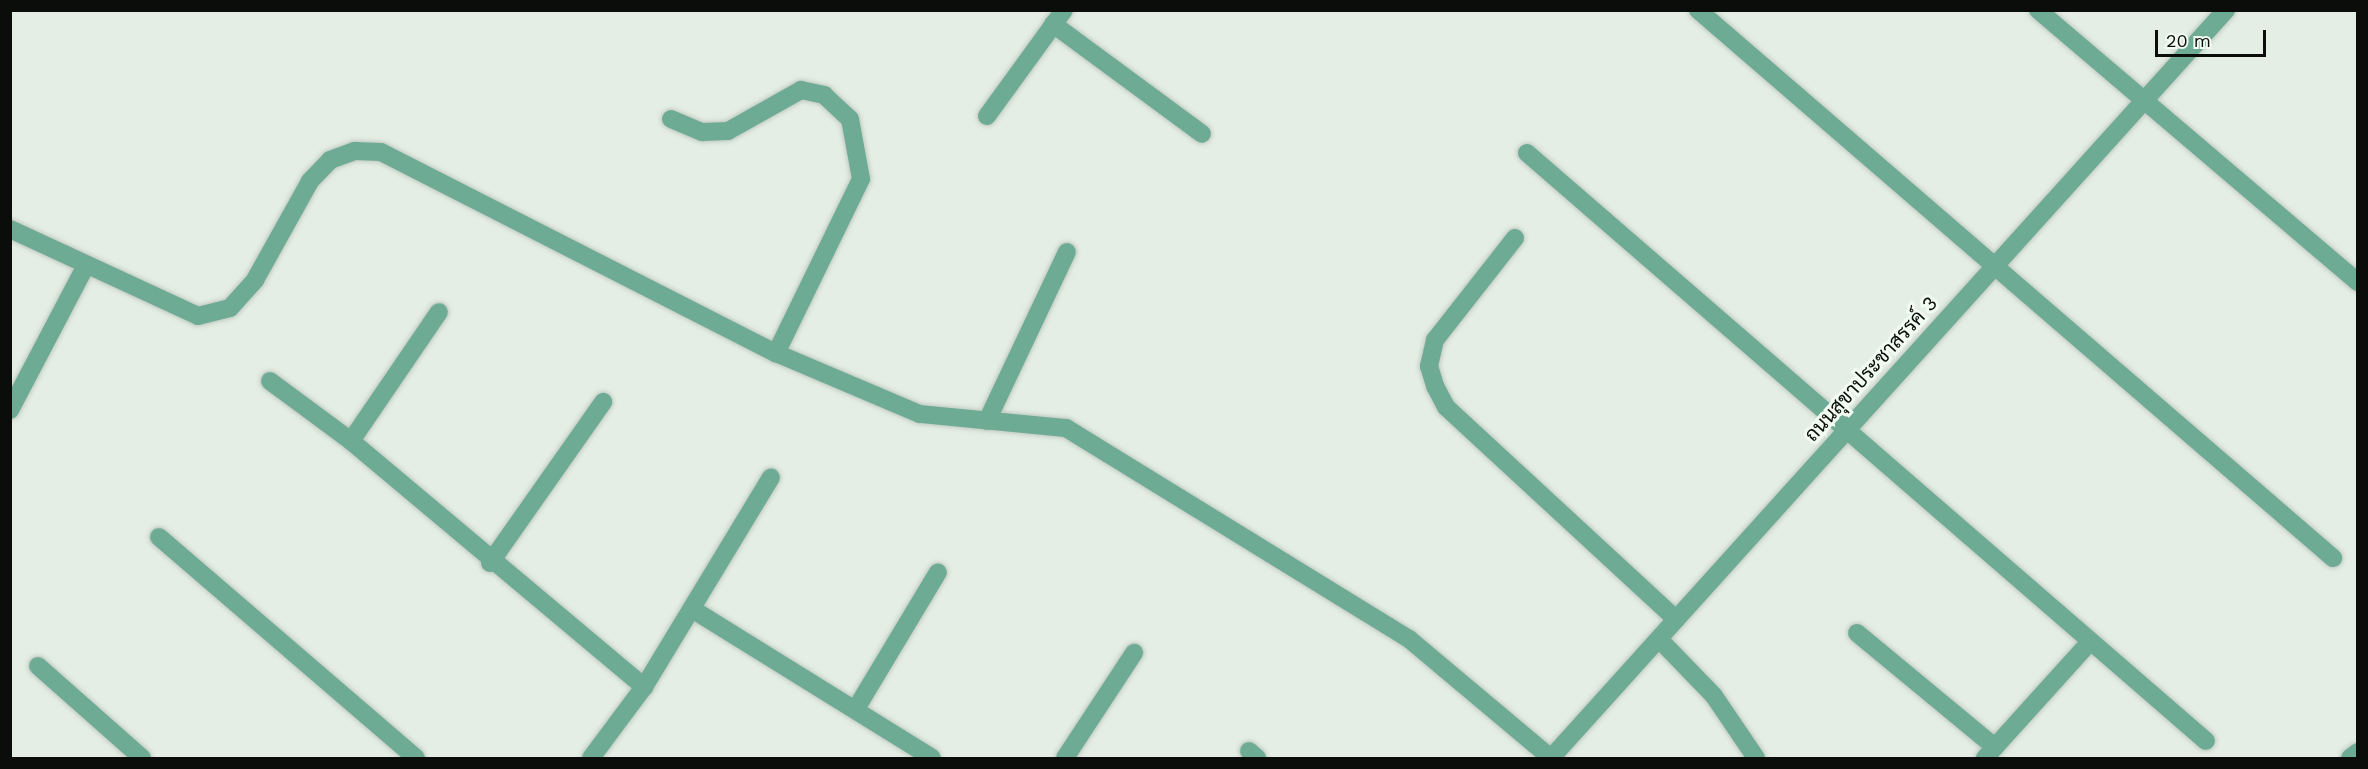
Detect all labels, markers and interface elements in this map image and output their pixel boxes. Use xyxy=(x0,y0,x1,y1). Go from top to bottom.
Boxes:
scale bar xyxy=(2158,18,2269,56)
text: 20 m xyxy=(2166,30,2211,51)
street label: ถนนสุขาประชาสรรค์ 3 xyxy=(1799,291,1943,447)

